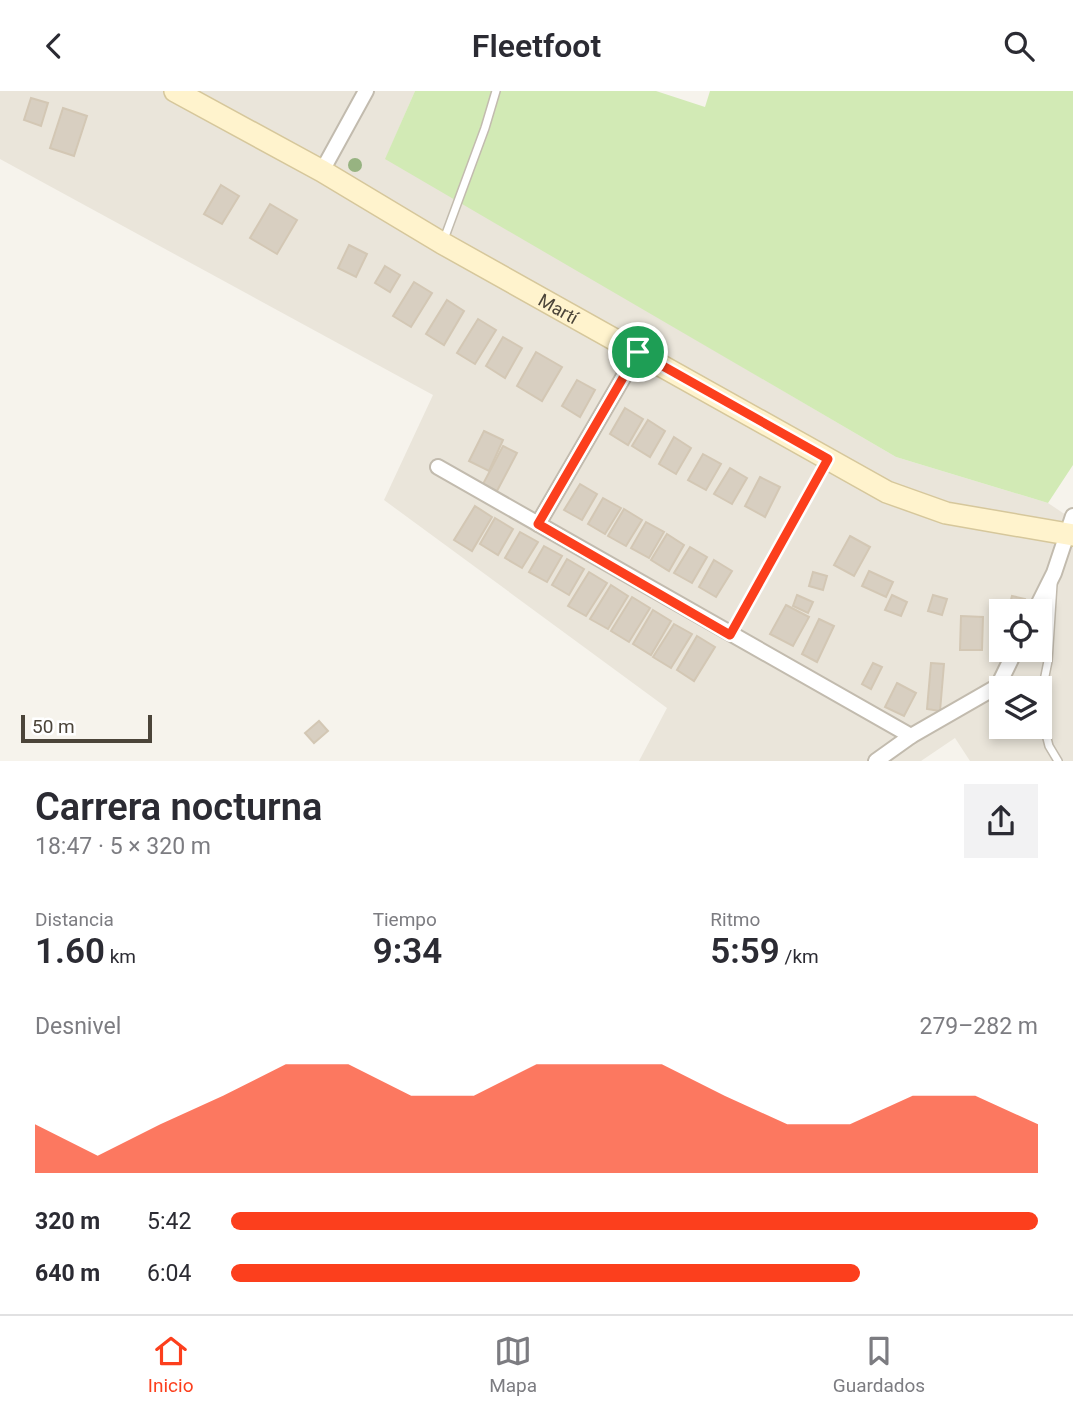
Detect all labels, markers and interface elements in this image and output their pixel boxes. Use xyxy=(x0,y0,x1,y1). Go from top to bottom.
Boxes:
icon: back xyxy=(35,27,73,65)
text: Fleetfoot xyxy=(472,27,601,65)
icon: search xyxy=(1000,27,1038,65)
street label: Martí xyxy=(535,289,583,328)
pin xyxy=(608,322,668,382)
icon: arrive xyxy=(619,333,657,371)
map controls xyxy=(989,599,1052,739)
button: locate xyxy=(989,599,1052,662)
button: layers xyxy=(989,676,1052,739)
scale bar xyxy=(21,712,152,744)
text: 50 m xyxy=(32,715,75,738)
button: share xyxy=(964,784,1038,858)
text: Carrera nocturna xyxy=(35,785,322,829)
text: 18:47 · 5 × 320 m xyxy=(35,833,211,860)
text: Distancia xyxy=(35,908,114,931)
text: Tiempo xyxy=(373,908,437,931)
text: Ritmo xyxy=(710,908,760,931)
text: 1.60 xyxy=(35,931,105,972)
text: 9:34 xyxy=(373,931,442,972)
text: 5:59 xyxy=(710,931,780,972)
text: km xyxy=(105,945,136,968)
text: /km xyxy=(780,945,819,968)
text: Desnivel xyxy=(35,1013,121,1040)
text: 279–282 m xyxy=(919,1013,1038,1040)
text: 320 m xyxy=(35,1208,100,1235)
text: 5:42 xyxy=(147,1208,191,1235)
text: 640 m xyxy=(35,1260,100,1287)
text: 6:04 xyxy=(147,1260,191,1287)
tab: Inicio xyxy=(148,1332,194,1397)
tab: Mapa xyxy=(489,1332,537,1397)
tab: Guardados xyxy=(833,1332,925,1397)

